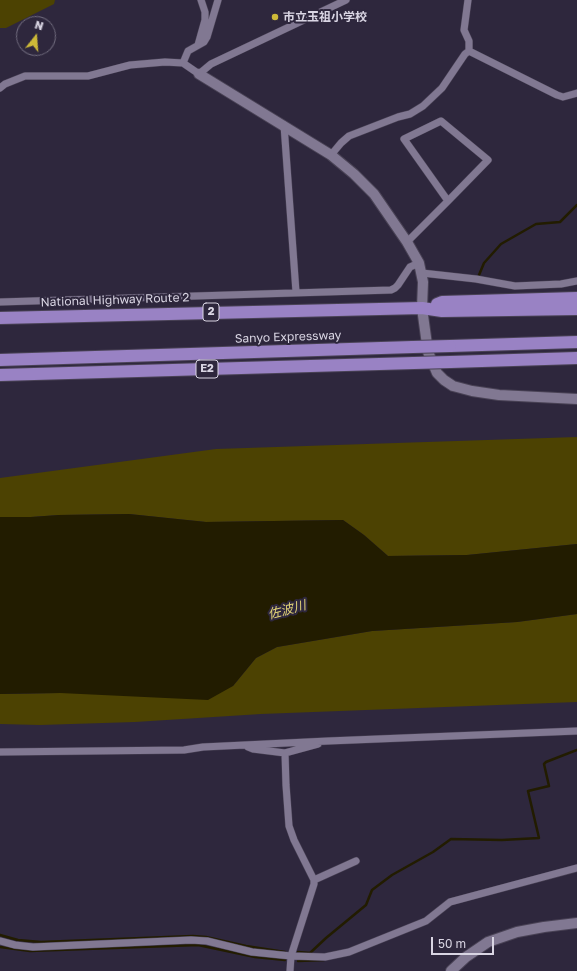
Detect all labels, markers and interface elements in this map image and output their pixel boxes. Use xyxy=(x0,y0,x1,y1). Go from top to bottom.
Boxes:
place label: 市立玉祖小学校 xyxy=(283,10,367,24)
marker: 市立玉祖小学校 xyxy=(270,12,280,22)
north arrow xyxy=(16,16,56,56)
text: N xyxy=(33,18,45,32)
street label: National Highway Route 2 xyxy=(40,290,190,310)
road number: 2 xyxy=(203,303,219,321)
street label: Sanyo Expressway xyxy=(235,328,341,346)
road number: E2 xyxy=(196,360,218,378)
water label: 佐波川 xyxy=(266,597,308,623)
scale bar xyxy=(433,929,496,955)
text: 50 m xyxy=(438,936,466,951)

